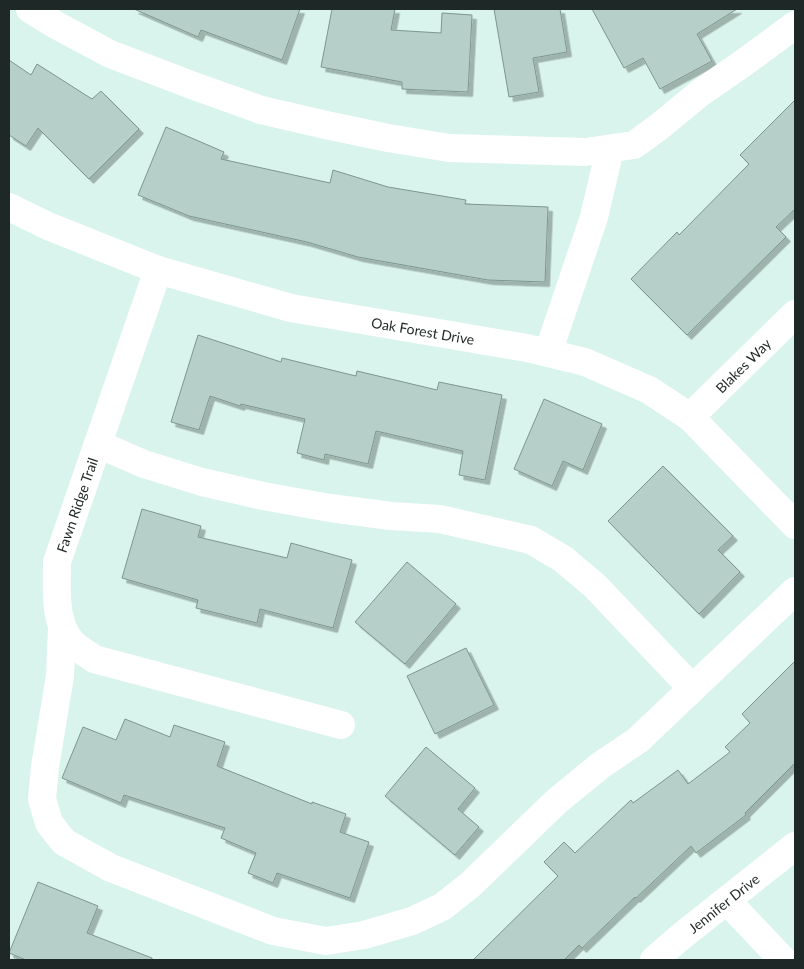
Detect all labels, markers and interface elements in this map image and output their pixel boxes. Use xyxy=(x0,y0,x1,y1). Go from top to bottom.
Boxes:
street label: Oak Forest Drive xyxy=(370,313,476,347)
street label: Blakes Way xyxy=(712,334,775,396)
street label: Fawn Ridge Trail xyxy=(53,455,101,555)
street label: Jennifer Drive xyxy=(685,869,762,936)

